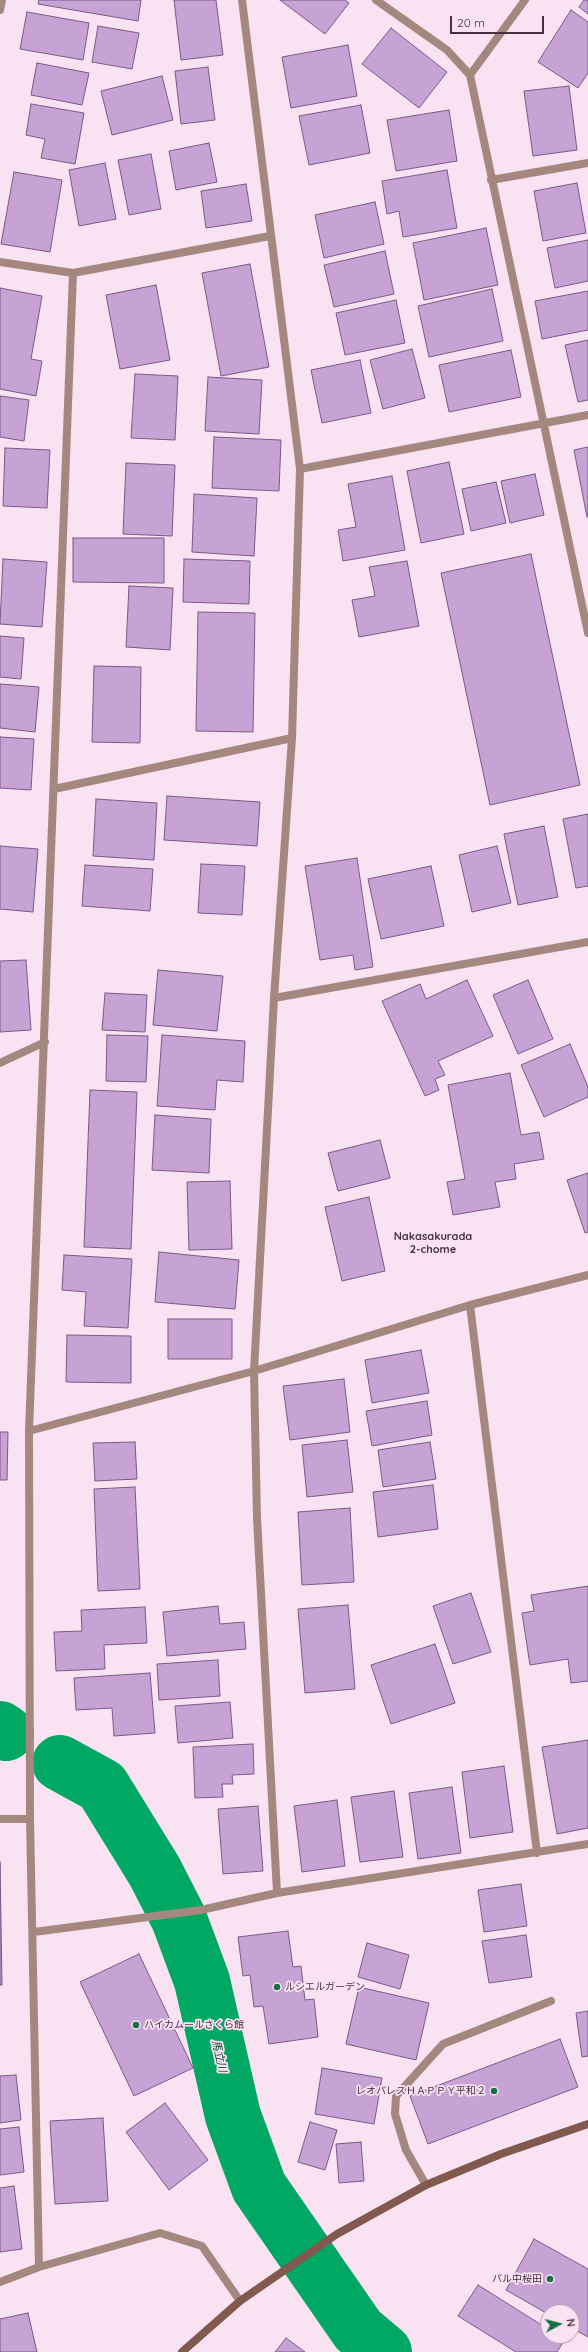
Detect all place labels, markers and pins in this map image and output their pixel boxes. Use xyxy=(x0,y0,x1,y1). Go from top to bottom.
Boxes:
place label: ルシエルガーデン xyxy=(285,1981,365,1993)
marker: ルシエルガーデン xyxy=(272,1982,282,1992)
place label: ハイカムールさくら館 xyxy=(144,2019,244,2031)
marker: ハイカムールさくら館 xyxy=(131,2020,141,2030)
place label: レオパレスＨＡＰＰＹ平和２ xyxy=(356,2085,486,2097)
marker: レオパレスＨＡＰＰＹ平和２ xyxy=(489,2086,499,2096)
place label: パル中桜田 xyxy=(492,2273,542,2285)
marker: パル中桜田 xyxy=(545,2274,555,2284)

